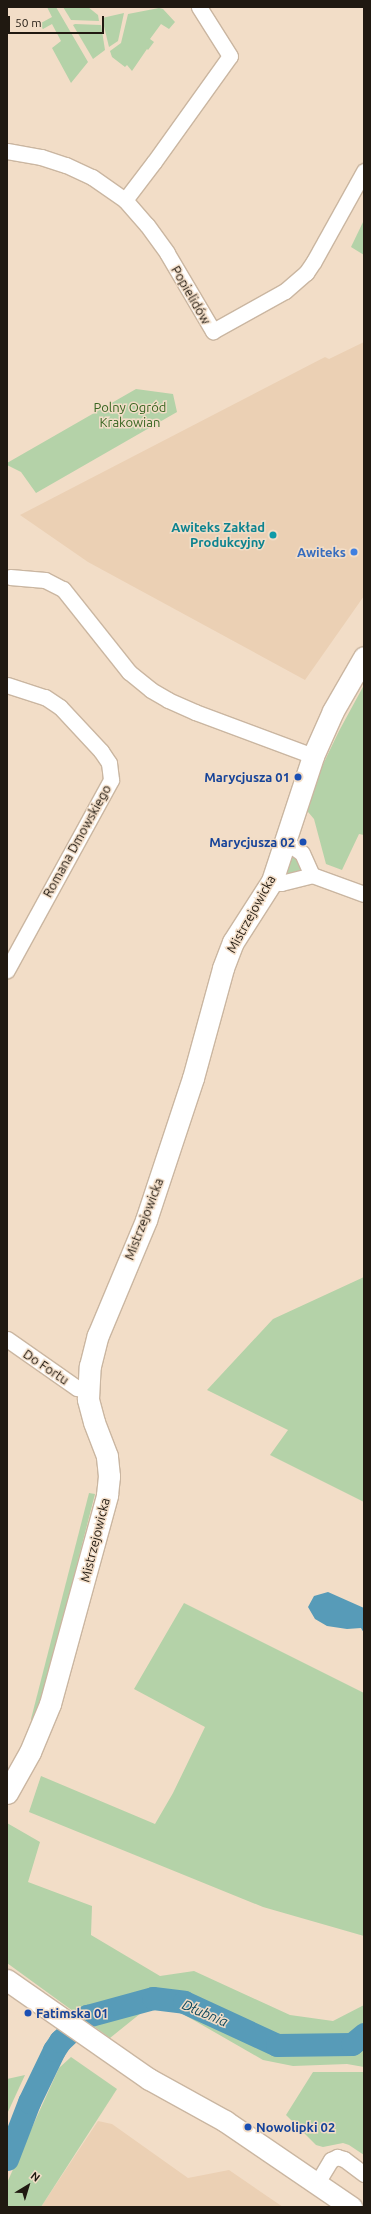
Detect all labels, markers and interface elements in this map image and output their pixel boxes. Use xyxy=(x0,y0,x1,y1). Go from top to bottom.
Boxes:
scale bar xyxy=(10,8,106,34)
text: 50 m xyxy=(15,16,42,29)
street label: Popielidów xyxy=(168,263,214,327)
park label: Polny Ogród Krakowian xyxy=(94,400,166,431)
place label: Awiteks Zakład Produkcyjny xyxy=(171,520,265,551)
marker: Awiteks Zakład Produkcyjny xyxy=(268,530,278,540)
place label: Awiteks xyxy=(297,544,346,560)
marker: Awiteks xyxy=(349,547,359,557)
place label: Marycjusza 01 xyxy=(204,769,290,785)
marker: Marycjusza 01 xyxy=(293,772,303,782)
street label: Romana Dmowskiego xyxy=(40,782,114,900)
place label: Marycjusza 02 xyxy=(209,834,295,850)
marker: Marycjusza 02 xyxy=(298,837,308,847)
street label: Mistrzejowicka xyxy=(223,872,279,956)
street label: Mistrzejowicka xyxy=(121,1176,167,1262)
street label: Do Fortu xyxy=(20,1346,72,1388)
street label: Mistrzejowicka xyxy=(77,1496,113,1584)
water label: Dłubnia xyxy=(180,1996,230,2030)
place label: Fatimska 01 xyxy=(36,2005,109,2021)
marker: Fatimska 01 xyxy=(23,2008,33,2018)
place label: Nowolipki 02 xyxy=(256,2119,335,2135)
marker: Nowolipki 02 xyxy=(243,2122,253,2132)
north arrow xyxy=(8,2166,48,2206)
text: N xyxy=(28,2169,42,2184)

